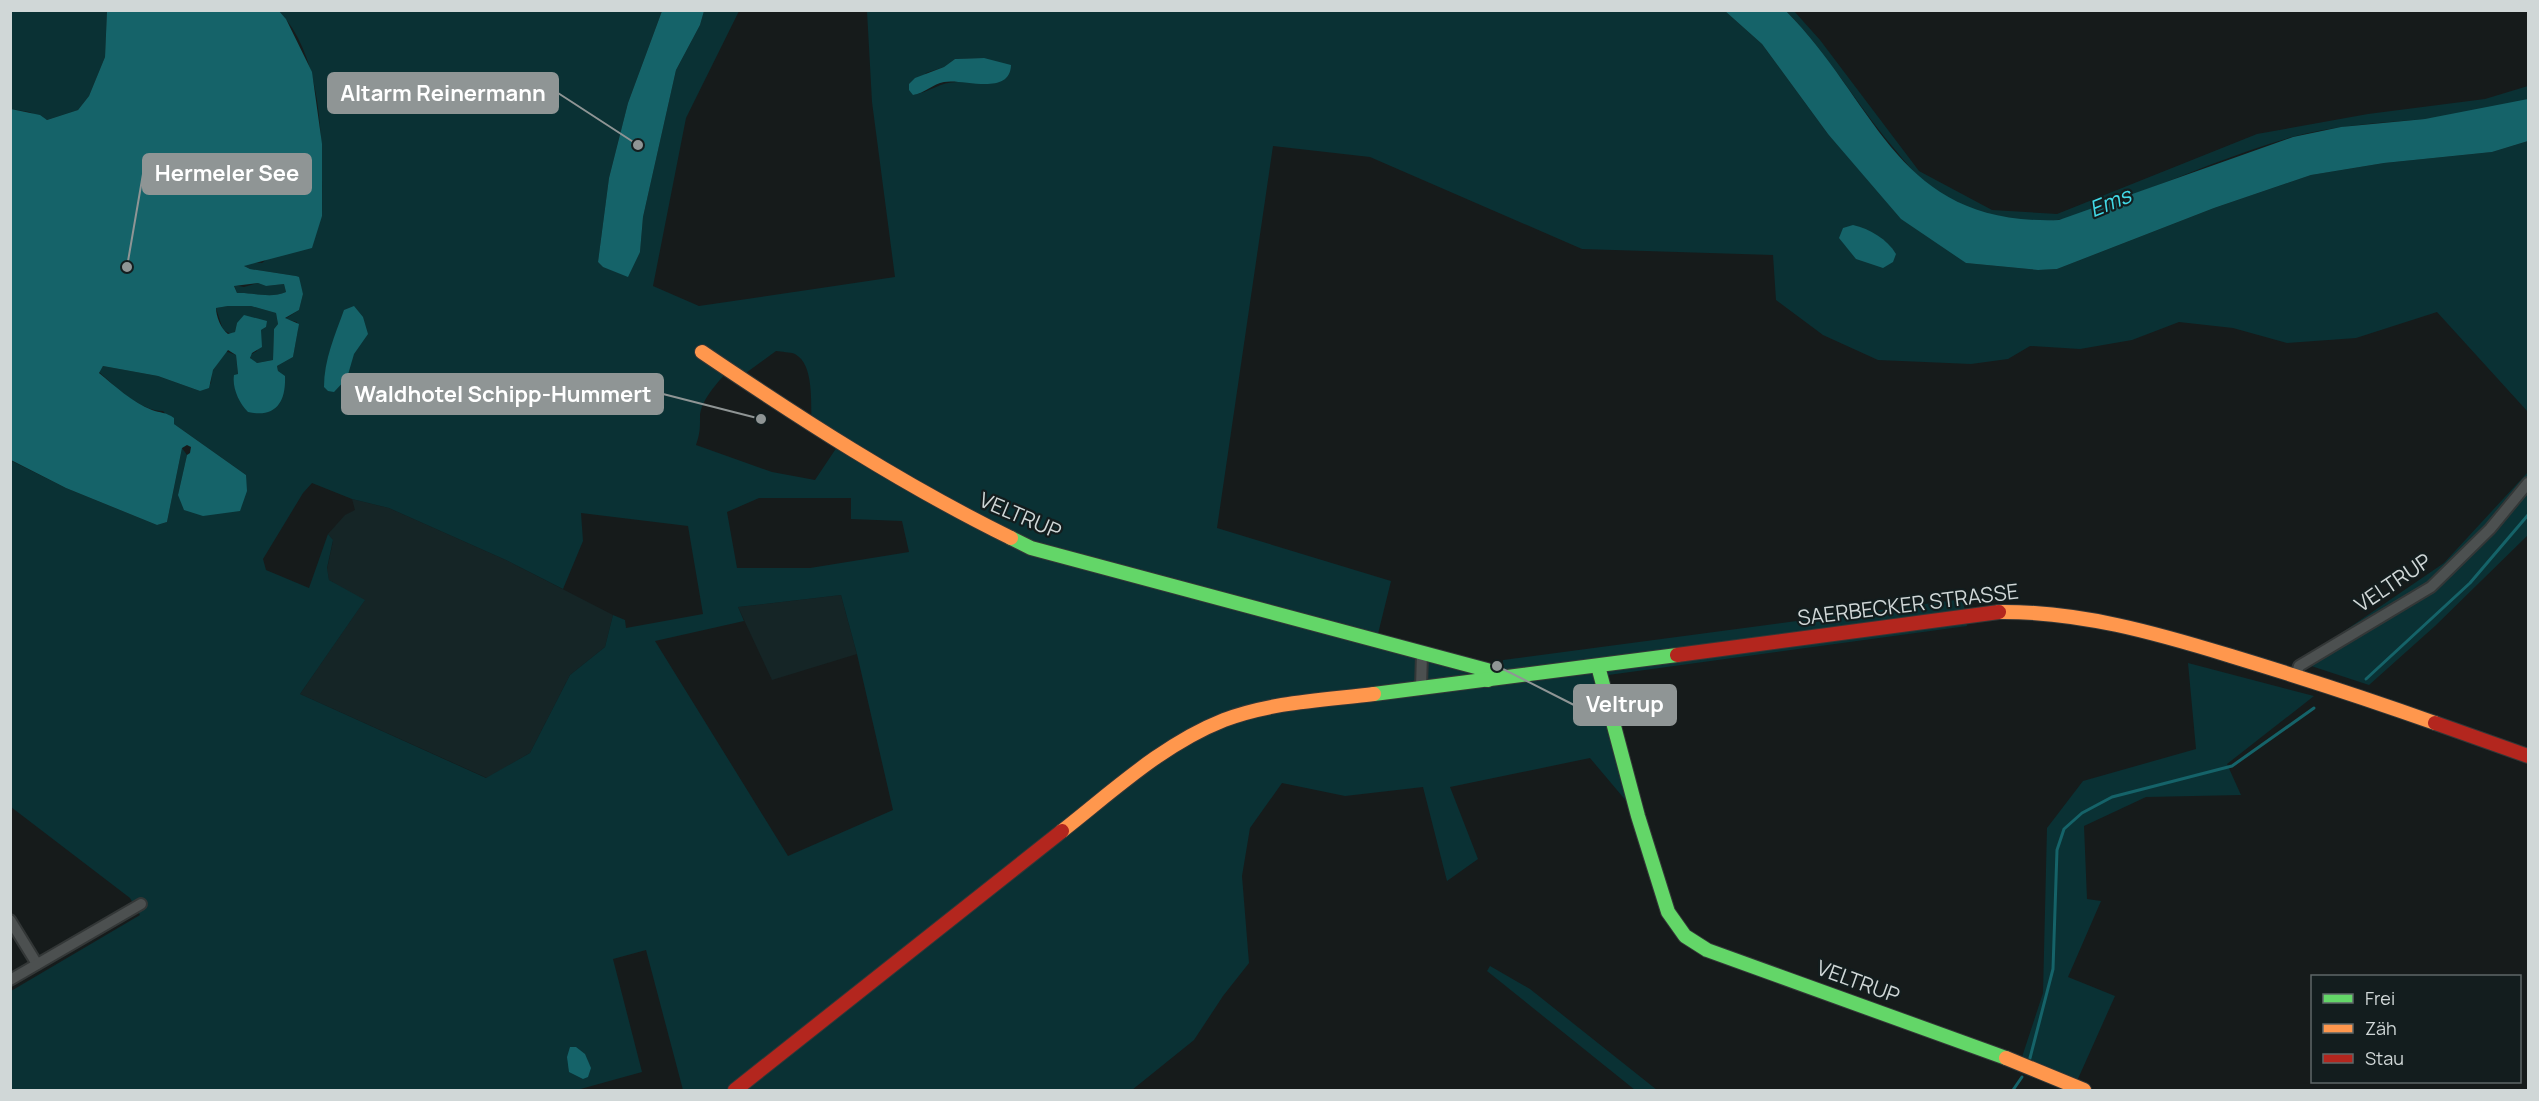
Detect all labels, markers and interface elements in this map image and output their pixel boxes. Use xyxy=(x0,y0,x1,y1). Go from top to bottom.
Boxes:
callout: Altarm Reinermann xyxy=(328,73,558,113)
text: Altarm Reinermann xyxy=(340,78,546,108)
callout: Hermeler See xyxy=(143,154,311,194)
text: Hermeler See xyxy=(155,158,299,188)
water label: Ems xyxy=(2085,180,2137,224)
callout: Waldhotel Schipp-Hummert xyxy=(342,374,663,414)
text: Waldhotel Schipp-Hummert xyxy=(355,379,651,409)
street label: VELTRUP xyxy=(975,485,1066,545)
street label: VELTRUP xyxy=(2349,546,2436,618)
street label: SAERBECKER STRASSE xyxy=(1796,577,2020,631)
callout: Veltrup xyxy=(1574,685,1676,725)
text: Veltrup xyxy=(1586,689,1664,719)
street label: VELTRUP xyxy=(1813,953,1904,1009)
legend xyxy=(2311,975,2521,1083)
text: Frei xyxy=(2365,986,2395,1010)
text: Zäh xyxy=(2365,1016,2397,1040)
text: Stau xyxy=(2365,1046,2404,1070)

